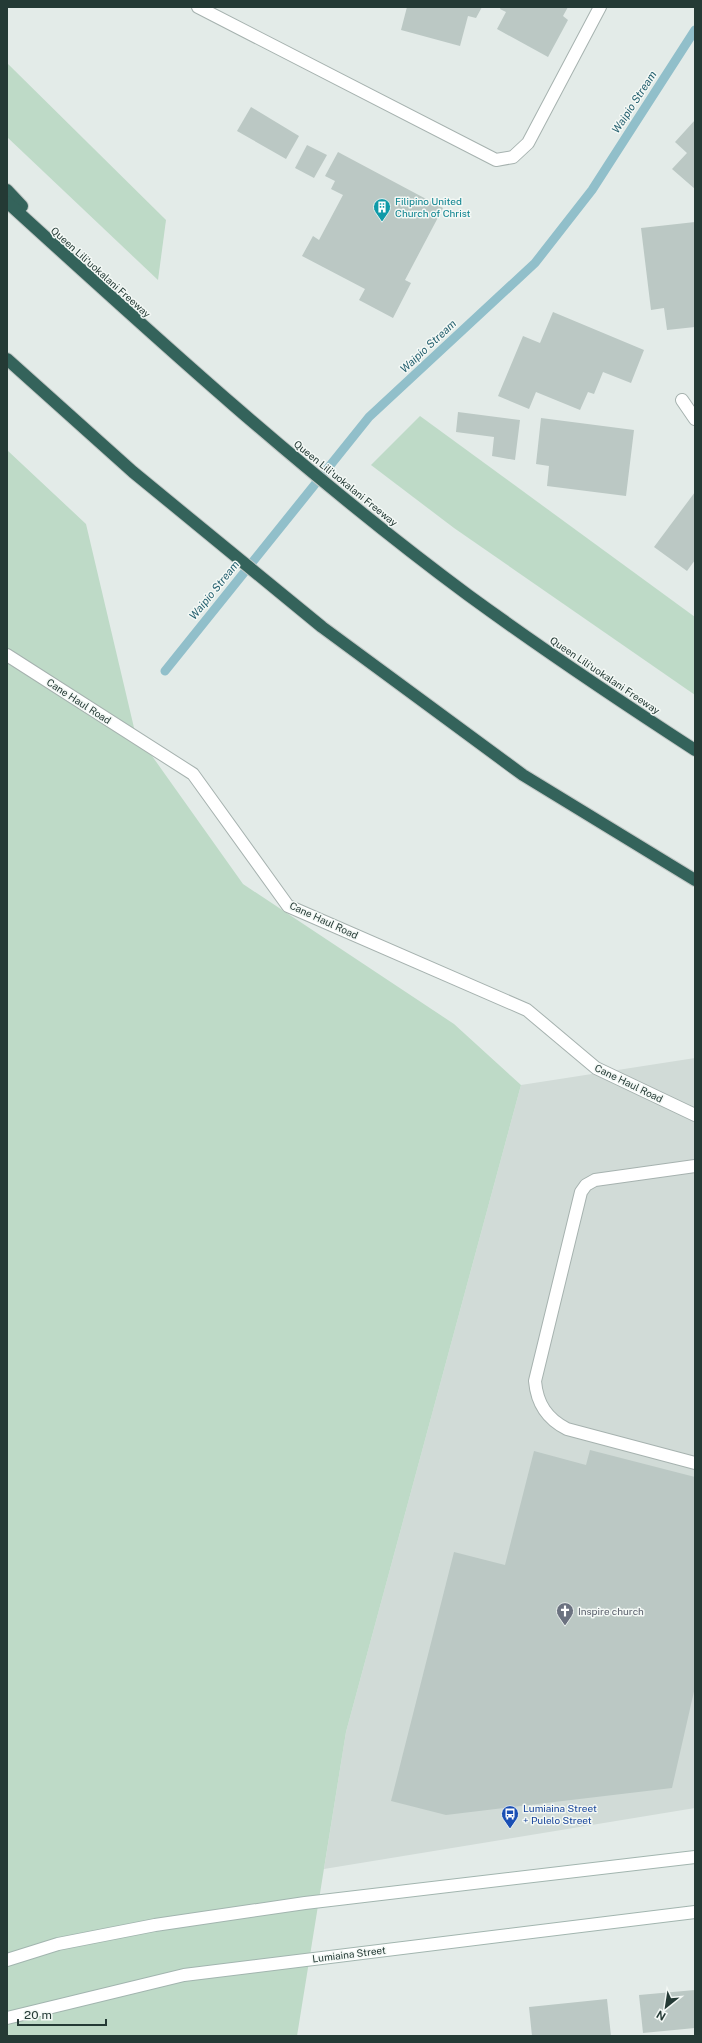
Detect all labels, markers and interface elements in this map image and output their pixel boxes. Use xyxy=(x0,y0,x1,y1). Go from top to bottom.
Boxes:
water label: Waipio Stream xyxy=(609,69,659,135)
place label: Filipino United Church of Christ xyxy=(395,195,471,219)
building icon: Filipino United Church of Christ xyxy=(372,197,392,222)
street label: Queen Liliʻuokalani Freeway xyxy=(49,224,154,320)
water label: Waipio Stream xyxy=(398,317,458,375)
street label: Queen Liliʻuokalani Freeway xyxy=(292,437,401,529)
water label: Waipio Stream xyxy=(187,558,241,622)
street label: Queen Liliʻuokalani Freeway xyxy=(548,634,663,717)
street label: Cane Haul Road xyxy=(45,676,113,726)
street label: Cane Haul Road xyxy=(288,899,360,941)
street label: Cane Haul Road xyxy=(593,1061,665,1105)
church icon: Inspire church xyxy=(555,1601,575,1626)
place label: Inspire church xyxy=(578,1605,644,1617)
place label: Lumiaina Street + Pulelo Street xyxy=(523,1802,597,1826)
bus stop icon: Lumiaina Street + Pulelo Street xyxy=(500,1804,520,1829)
street label: Lumiaina Street xyxy=(312,1944,386,1964)
north arrow xyxy=(646,1987,686,2027)
scale bar xyxy=(18,2001,106,2027)
text: 20 m xyxy=(24,2008,52,2022)
text: N xyxy=(654,2008,668,2023)

